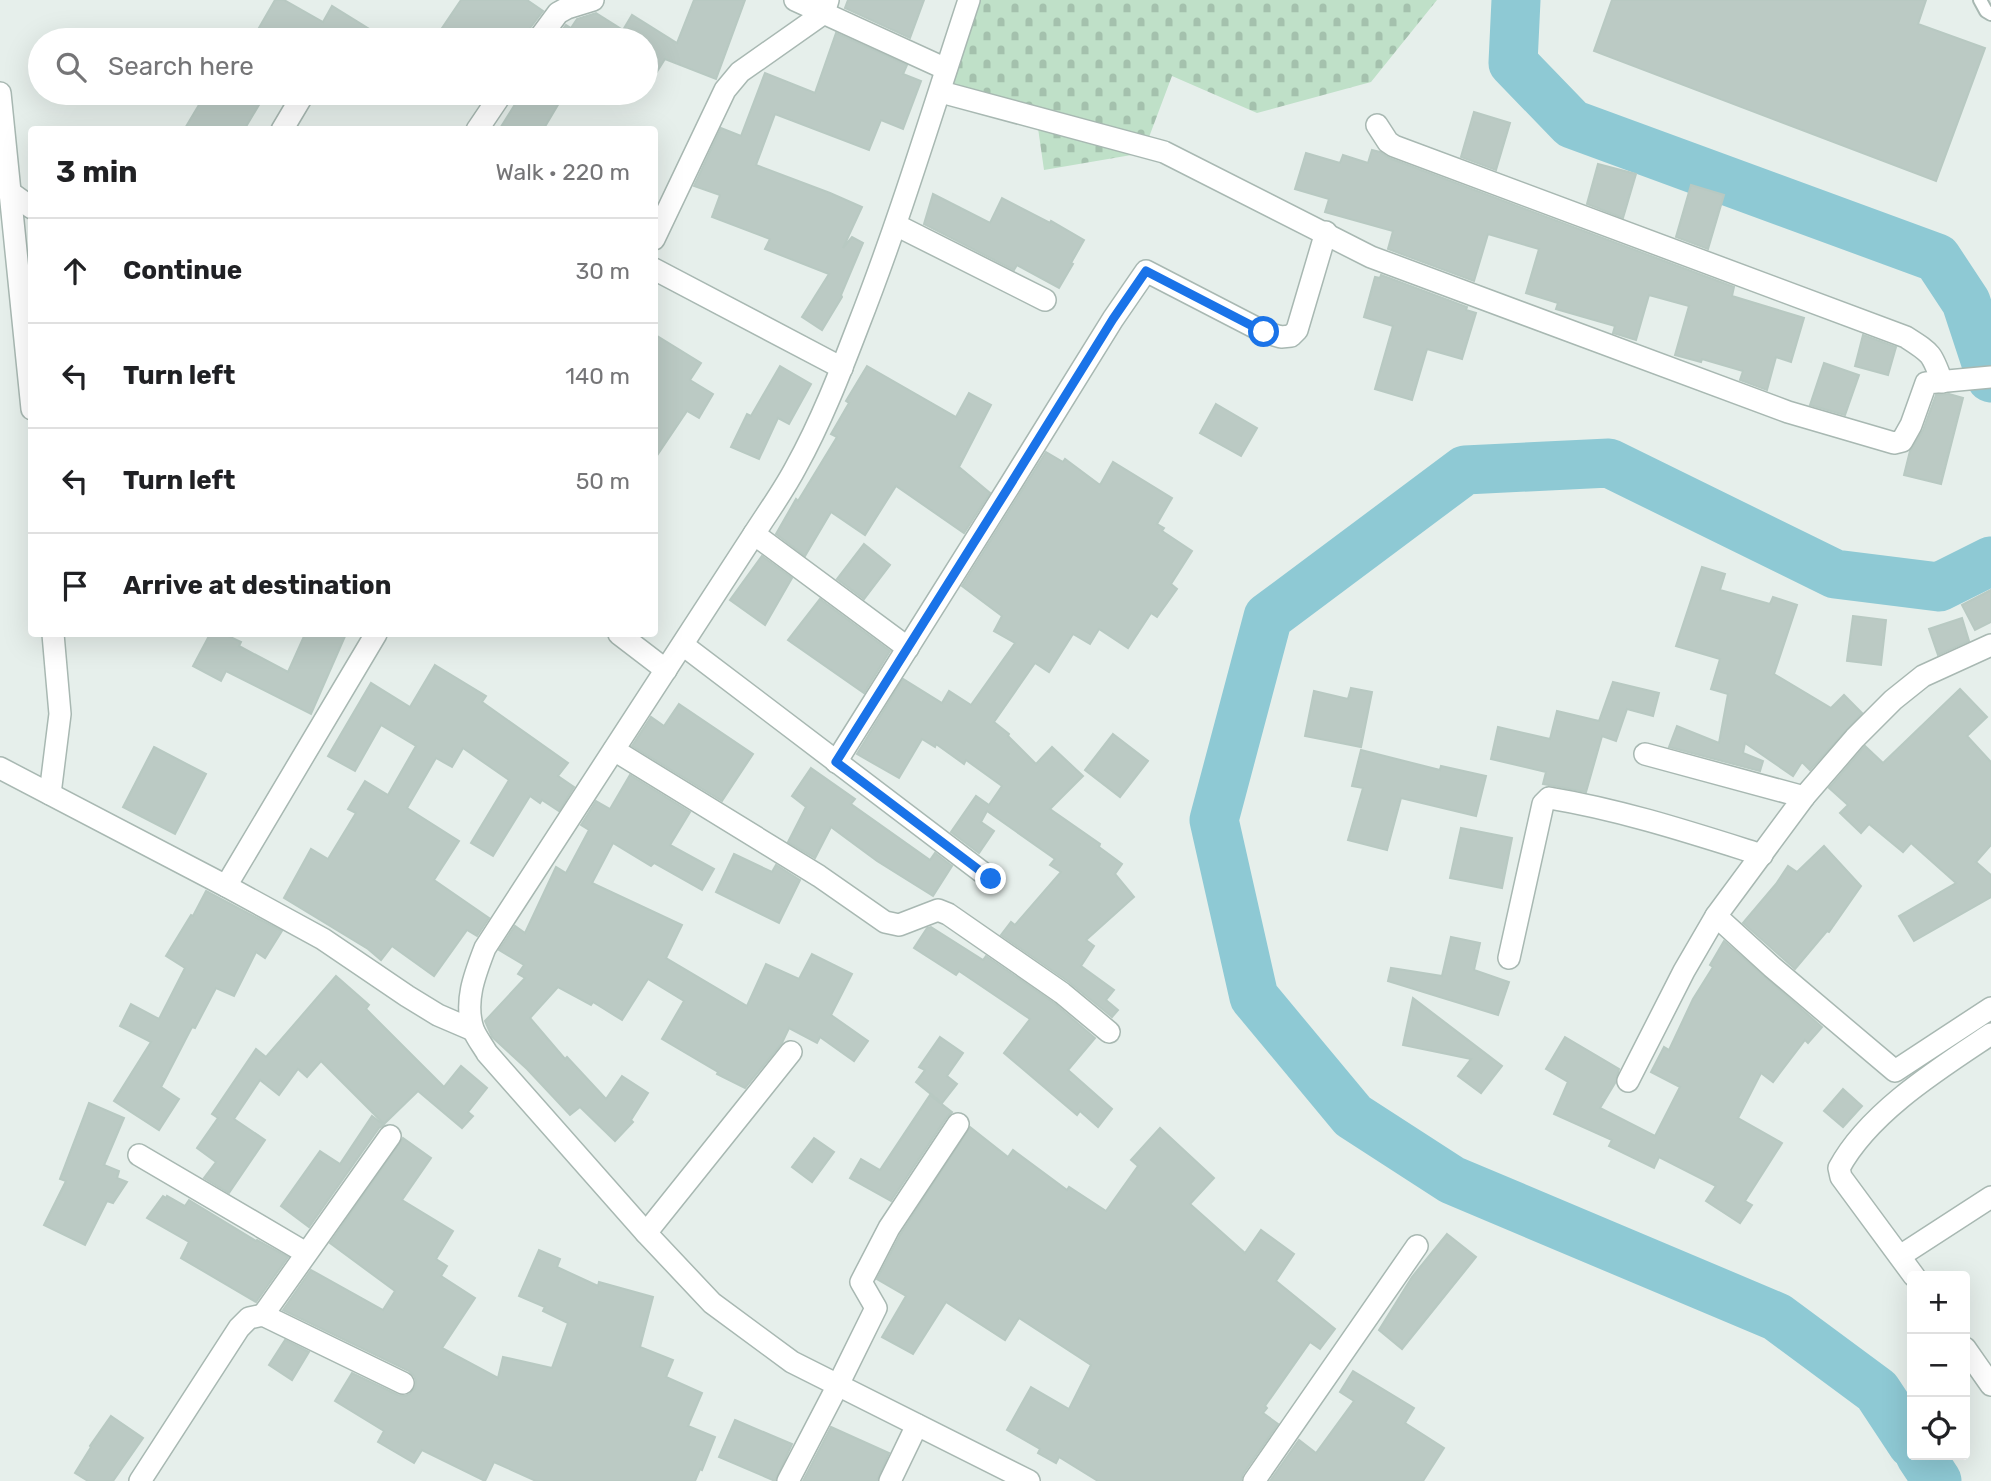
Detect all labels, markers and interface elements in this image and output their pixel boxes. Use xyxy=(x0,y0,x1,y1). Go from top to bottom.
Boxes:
search box xyxy=(28,28,658,105)
icon: search xyxy=(52,48,90,86)
text: Search here xyxy=(108,51,254,82)
text: 3 min xyxy=(56,154,138,190)
text: Walk · 220 m xyxy=(496,158,630,186)
icon: ahead xyxy=(56,252,94,290)
text: Continue xyxy=(123,255,242,286)
text: 30 m xyxy=(575,257,630,285)
route start xyxy=(1248,316,1279,347)
icon: left xyxy=(56,357,94,395)
text: Turn left xyxy=(123,360,235,391)
text: 140 m xyxy=(565,362,630,390)
icon: left xyxy=(56,462,94,500)
text: Turn left xyxy=(123,465,235,496)
text: 50 m xyxy=(576,467,630,495)
icon: arrive xyxy=(56,567,94,605)
text: Arrive at destination xyxy=(123,570,391,601)
route end xyxy=(975,863,1006,894)
map controls xyxy=(1907,1271,1970,1460)
button: + xyxy=(1907,1271,1970,1334)
button: − xyxy=(1907,1334,1970,1397)
button: locate xyxy=(1907,1397,1970,1460)

